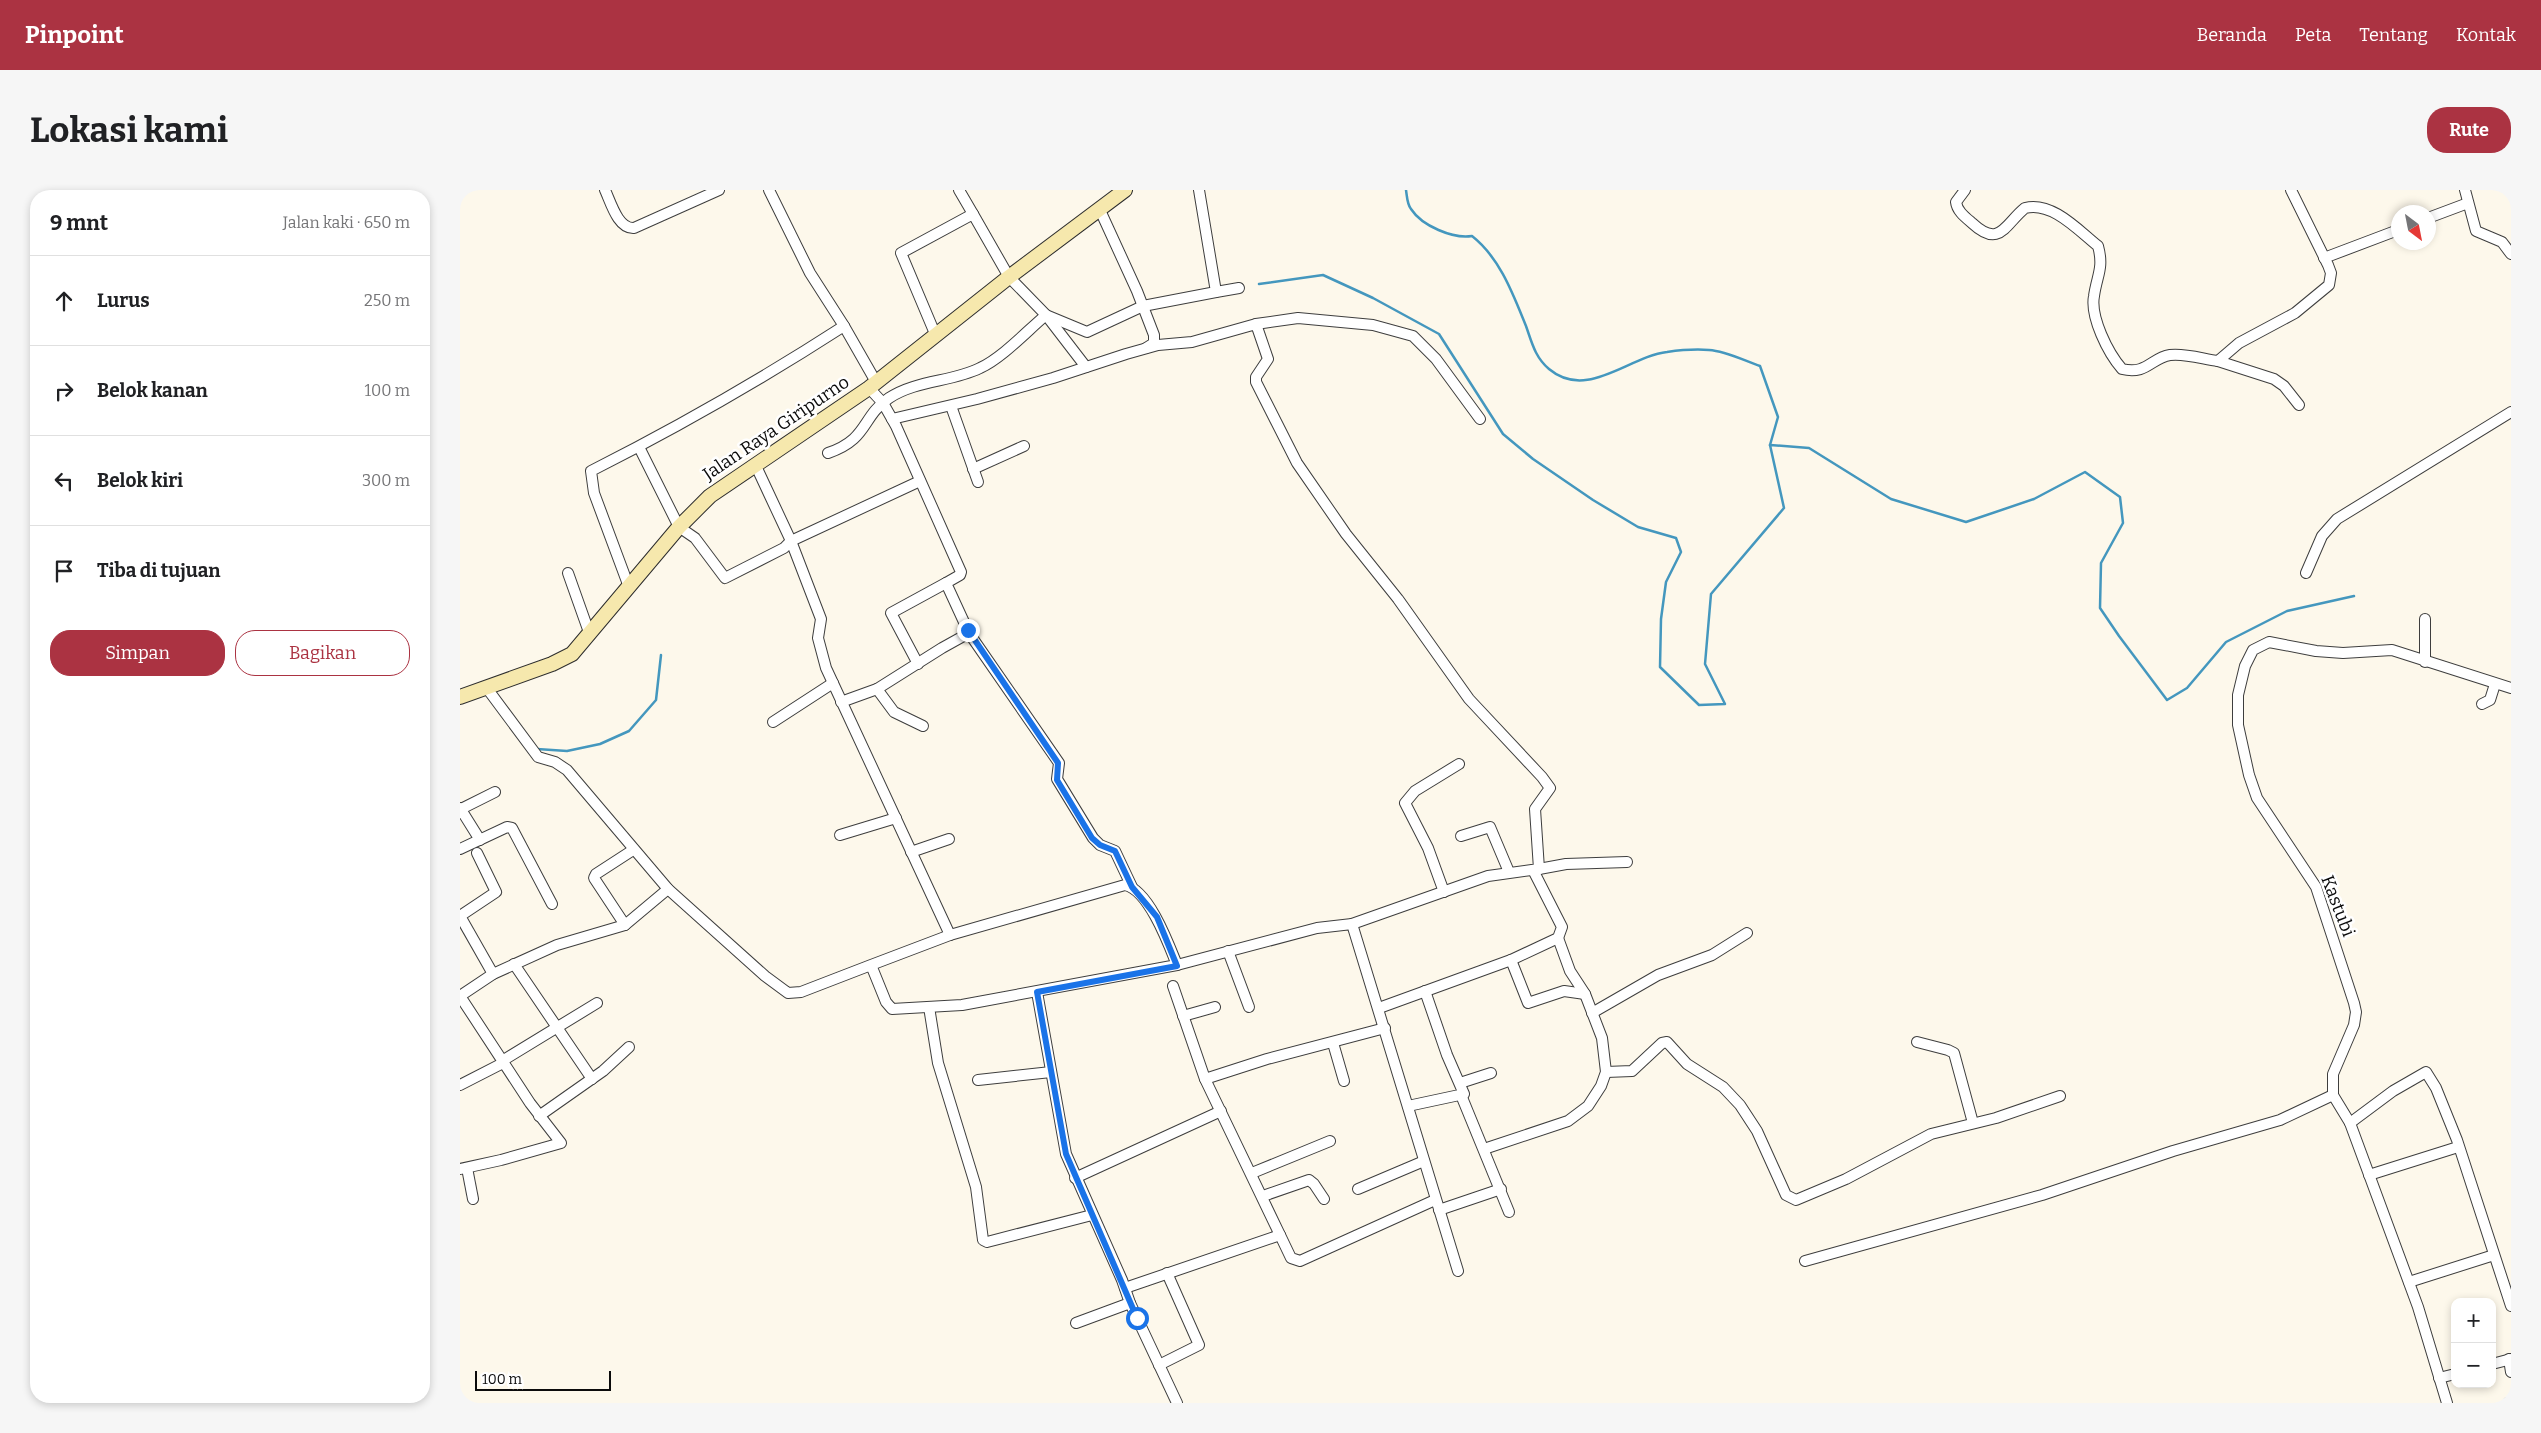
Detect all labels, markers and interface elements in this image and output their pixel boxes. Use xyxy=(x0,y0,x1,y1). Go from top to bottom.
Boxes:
text: Pinpoint xyxy=(25,21,124,49)
text: Beranda xyxy=(2197,24,2267,46)
text: Peta xyxy=(2295,24,2331,46)
text: Tentang xyxy=(2359,24,2428,46)
text: Kontak xyxy=(2456,24,2516,46)
button: Rute xyxy=(2427,107,2511,153)
text: Lokasi kami xyxy=(30,109,228,151)
north arrow xyxy=(2391,205,2436,250)
text: 9 mnt xyxy=(50,210,108,236)
text: Jalan kaki · 650 m xyxy=(283,213,410,232)
icon: ahead xyxy=(50,287,78,315)
text: Lurus xyxy=(97,289,150,312)
text: 250 m xyxy=(364,291,410,310)
street label: Jalan Raya Giripurno xyxy=(698,371,853,486)
icon: right xyxy=(50,377,78,405)
text: Belok kanan xyxy=(97,379,208,402)
text: 100 m xyxy=(365,381,410,400)
icon: left xyxy=(50,467,78,495)
text: Belok kiri xyxy=(97,469,183,492)
text: 300 m xyxy=(362,471,410,490)
icon: arrive xyxy=(50,557,78,585)
text: Tiba di tujuan xyxy=(97,559,221,582)
route end xyxy=(957,619,980,642)
button: Simpan xyxy=(50,630,225,676)
button: Bagikan xyxy=(235,630,410,676)
street label: Kastubi xyxy=(2316,872,2360,940)
map controls xyxy=(2451,1298,2496,1388)
button: + xyxy=(2451,1298,2496,1343)
route start xyxy=(1126,1307,1149,1330)
button: − xyxy=(2451,1343,2496,1388)
scale bar xyxy=(475,1368,611,1391)
text: 100 m xyxy=(482,1371,522,1388)

